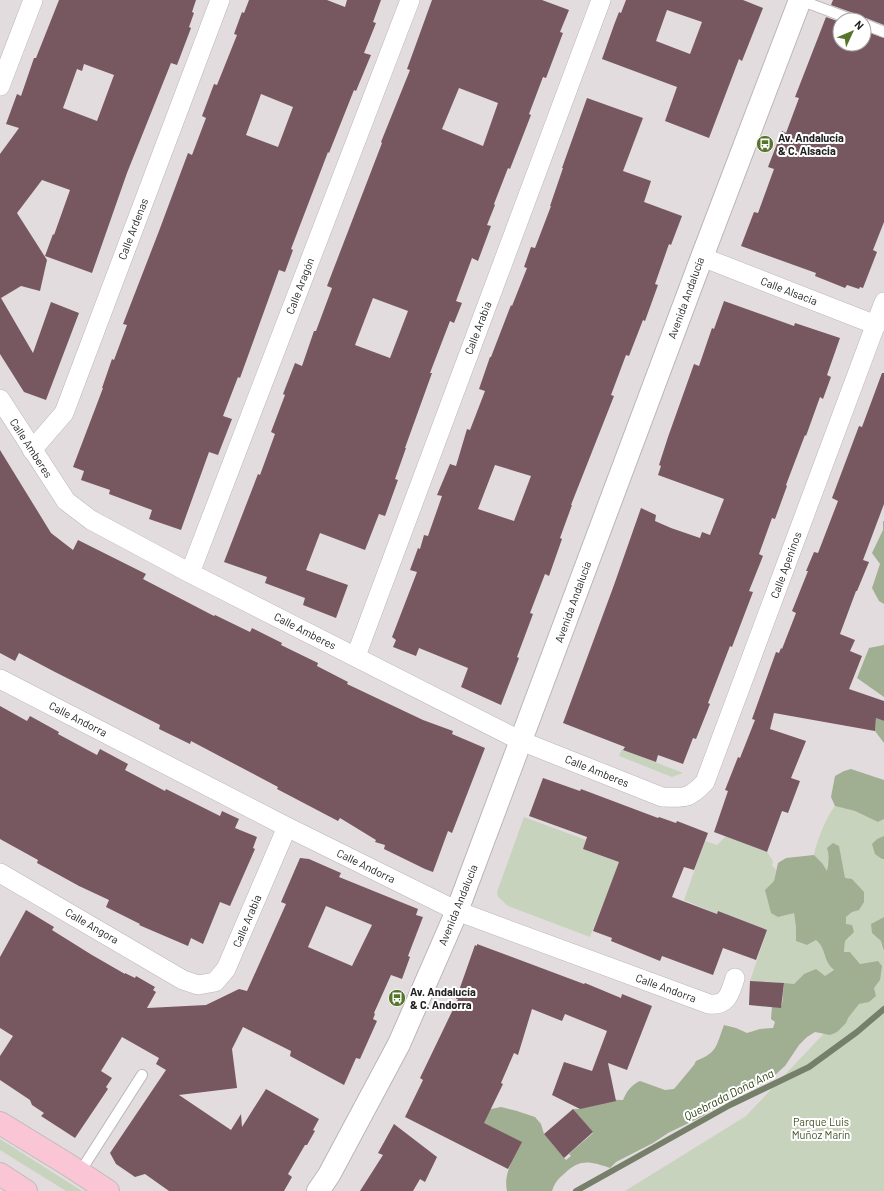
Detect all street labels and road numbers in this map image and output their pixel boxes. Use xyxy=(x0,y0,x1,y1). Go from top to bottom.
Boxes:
street label: Calle Ardenas xyxy=(115,196,150,261)
street label: Avenida Andalucía xyxy=(665,255,706,341)
street label: Calle Aragón xyxy=(283,256,316,316)
street label: Calle Alsacia xyxy=(759,274,819,307)
street label: Calle Arabia xyxy=(461,299,494,356)
street label: Calle Amberes xyxy=(7,416,55,480)
street label: Calle Apeninos xyxy=(767,530,804,600)
street label: Avenida Andalucía xyxy=(552,559,593,645)
street label: Calle Amberes xyxy=(272,609,338,652)
street label: Calle Andorra xyxy=(47,698,109,739)
street label: Calle Amberes xyxy=(563,752,631,789)
street label: Calle Andorra xyxy=(335,846,398,885)
street label: Avenida Andalucía xyxy=(435,862,480,947)
street label: Calle Arabia xyxy=(230,892,263,949)
street label: Calle Angora xyxy=(63,905,121,946)
street label: Calle Andorra xyxy=(634,971,698,1004)

